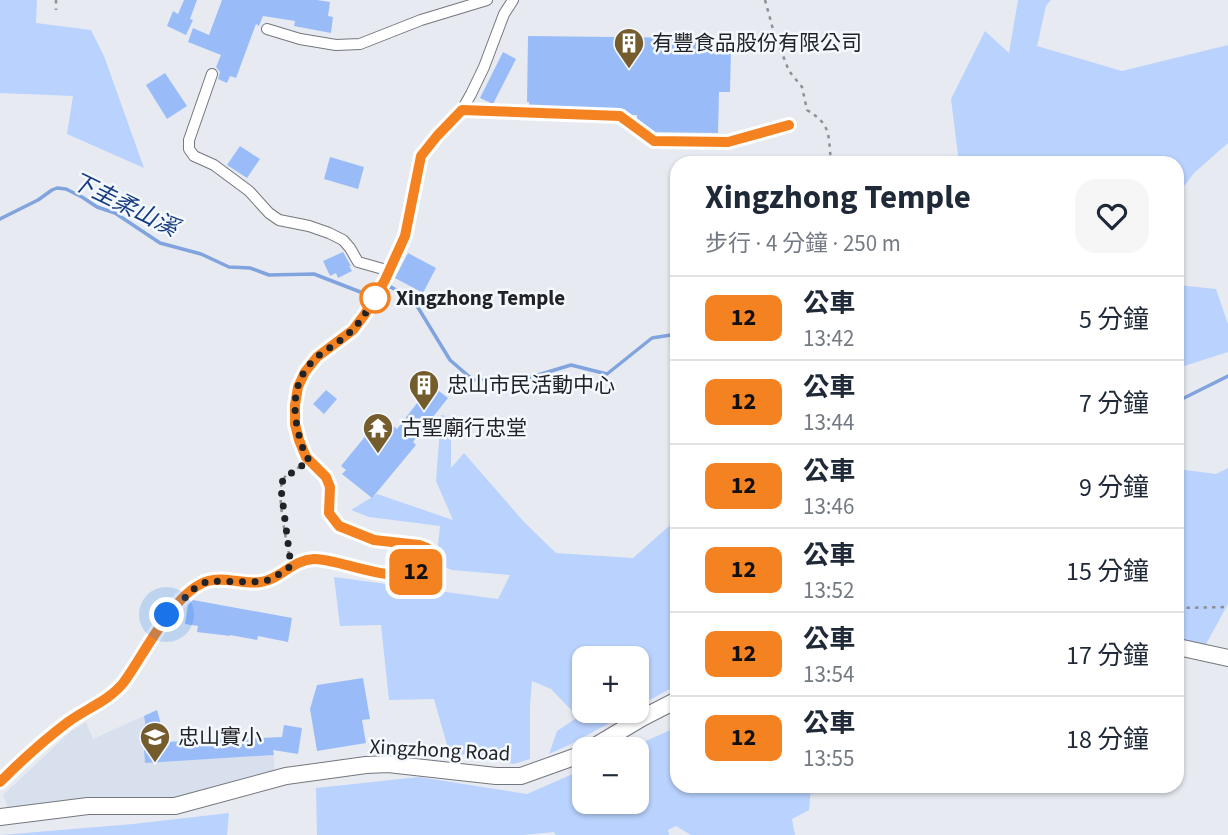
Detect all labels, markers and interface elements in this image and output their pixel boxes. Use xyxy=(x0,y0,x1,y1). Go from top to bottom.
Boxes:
building icon: 有豐食品股份有限公司 xyxy=(612,26,646,70)
place label: 有豐食品股份有限公司 xyxy=(652,28,862,58)
water label: 下圭柔山溪 xyxy=(66,164,186,246)
text: Xingzhong Temple xyxy=(705,174,971,221)
button: heart xyxy=(1075,179,1149,253)
text: 步行 · 4 分鐘 · 250 m xyxy=(705,227,901,260)
marker: Xingzhong Temple xyxy=(360,283,390,313)
place label: Xingzhong Temple xyxy=(396,283,565,313)
text: 公車 xyxy=(803,285,855,322)
text: 12 xyxy=(731,300,756,335)
text: 5 分鐘 xyxy=(1079,301,1149,338)
text: 13:42 xyxy=(803,322,854,355)
building icon: 忠山市民活動中心 xyxy=(407,368,441,412)
text: 公車 xyxy=(803,369,855,406)
place label: 忠山市民活動中心 xyxy=(447,370,615,400)
text: 12 xyxy=(731,384,756,419)
text: 7 分鐘 xyxy=(1079,385,1149,422)
text: 13:44 xyxy=(803,406,854,439)
temple icon: 古聖廟行忠堂 xyxy=(361,411,395,455)
place label: 古聖廟行忠堂 xyxy=(401,413,527,443)
text: 公車 xyxy=(803,453,855,490)
text: 12 xyxy=(731,468,756,503)
text: 9 分鐘 xyxy=(1079,469,1149,506)
text: 13:46 xyxy=(803,490,854,523)
text: 公車 xyxy=(803,537,855,574)
line badge: 12 xyxy=(384,549,448,595)
text: 12 xyxy=(731,552,756,587)
text: 15 分鐘 xyxy=(1066,553,1149,590)
text: 12 xyxy=(403,554,429,589)
text: 13:52 xyxy=(803,574,854,607)
your location xyxy=(149,597,184,632)
text: 公車 xyxy=(803,621,855,658)
text: 12 xyxy=(731,636,756,671)
text: 17 分鐘 xyxy=(1066,637,1149,674)
map controls xyxy=(572,646,649,814)
button: + xyxy=(572,646,649,723)
text: 13:54 xyxy=(803,658,854,691)
text: 公車 xyxy=(803,705,855,742)
school or university icon: 忠山實小 xyxy=(138,720,172,764)
text: 12 xyxy=(731,720,756,755)
text: 18 分鐘 xyxy=(1066,721,1149,758)
place label: 忠山實小 xyxy=(178,722,262,752)
street label: Xingzhong Road xyxy=(369,731,511,769)
button: − xyxy=(572,737,649,814)
text: 13:55 xyxy=(803,742,854,775)

